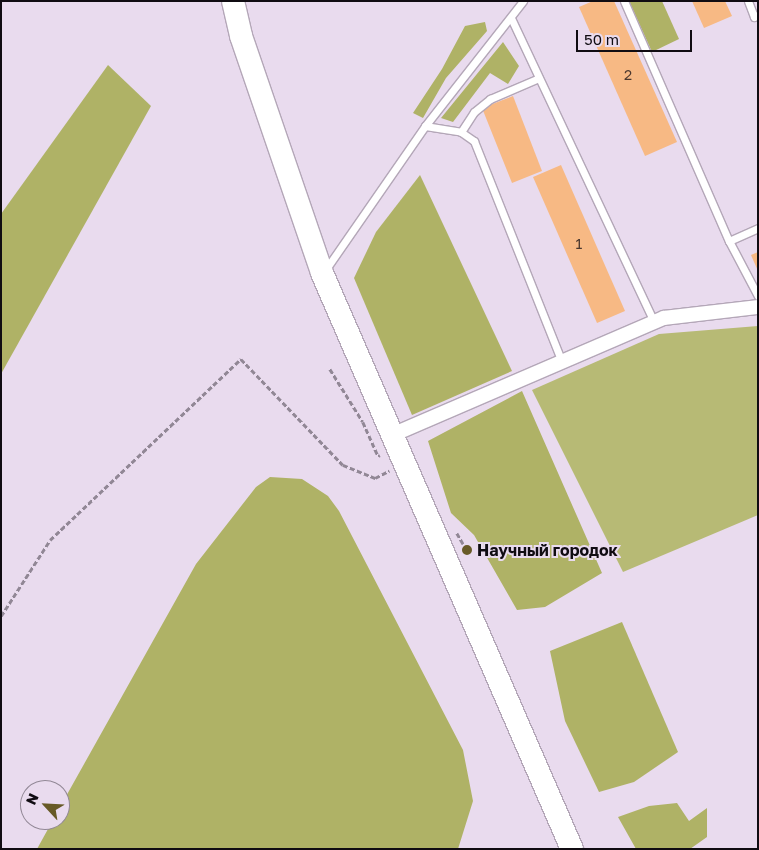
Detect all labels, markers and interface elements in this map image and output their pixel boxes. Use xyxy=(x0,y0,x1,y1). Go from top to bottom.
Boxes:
scale bar xyxy=(579,20,695,52)
text: 50 m xyxy=(584,30,619,48)
house number: 2 xyxy=(624,67,632,83)
house number: 1 xyxy=(576,236,582,252)
place label: Научный городок xyxy=(477,540,618,560)
marker: Научный городок xyxy=(461,544,473,556)
north arrow xyxy=(20,780,70,830)
text: N xyxy=(22,790,42,807)

